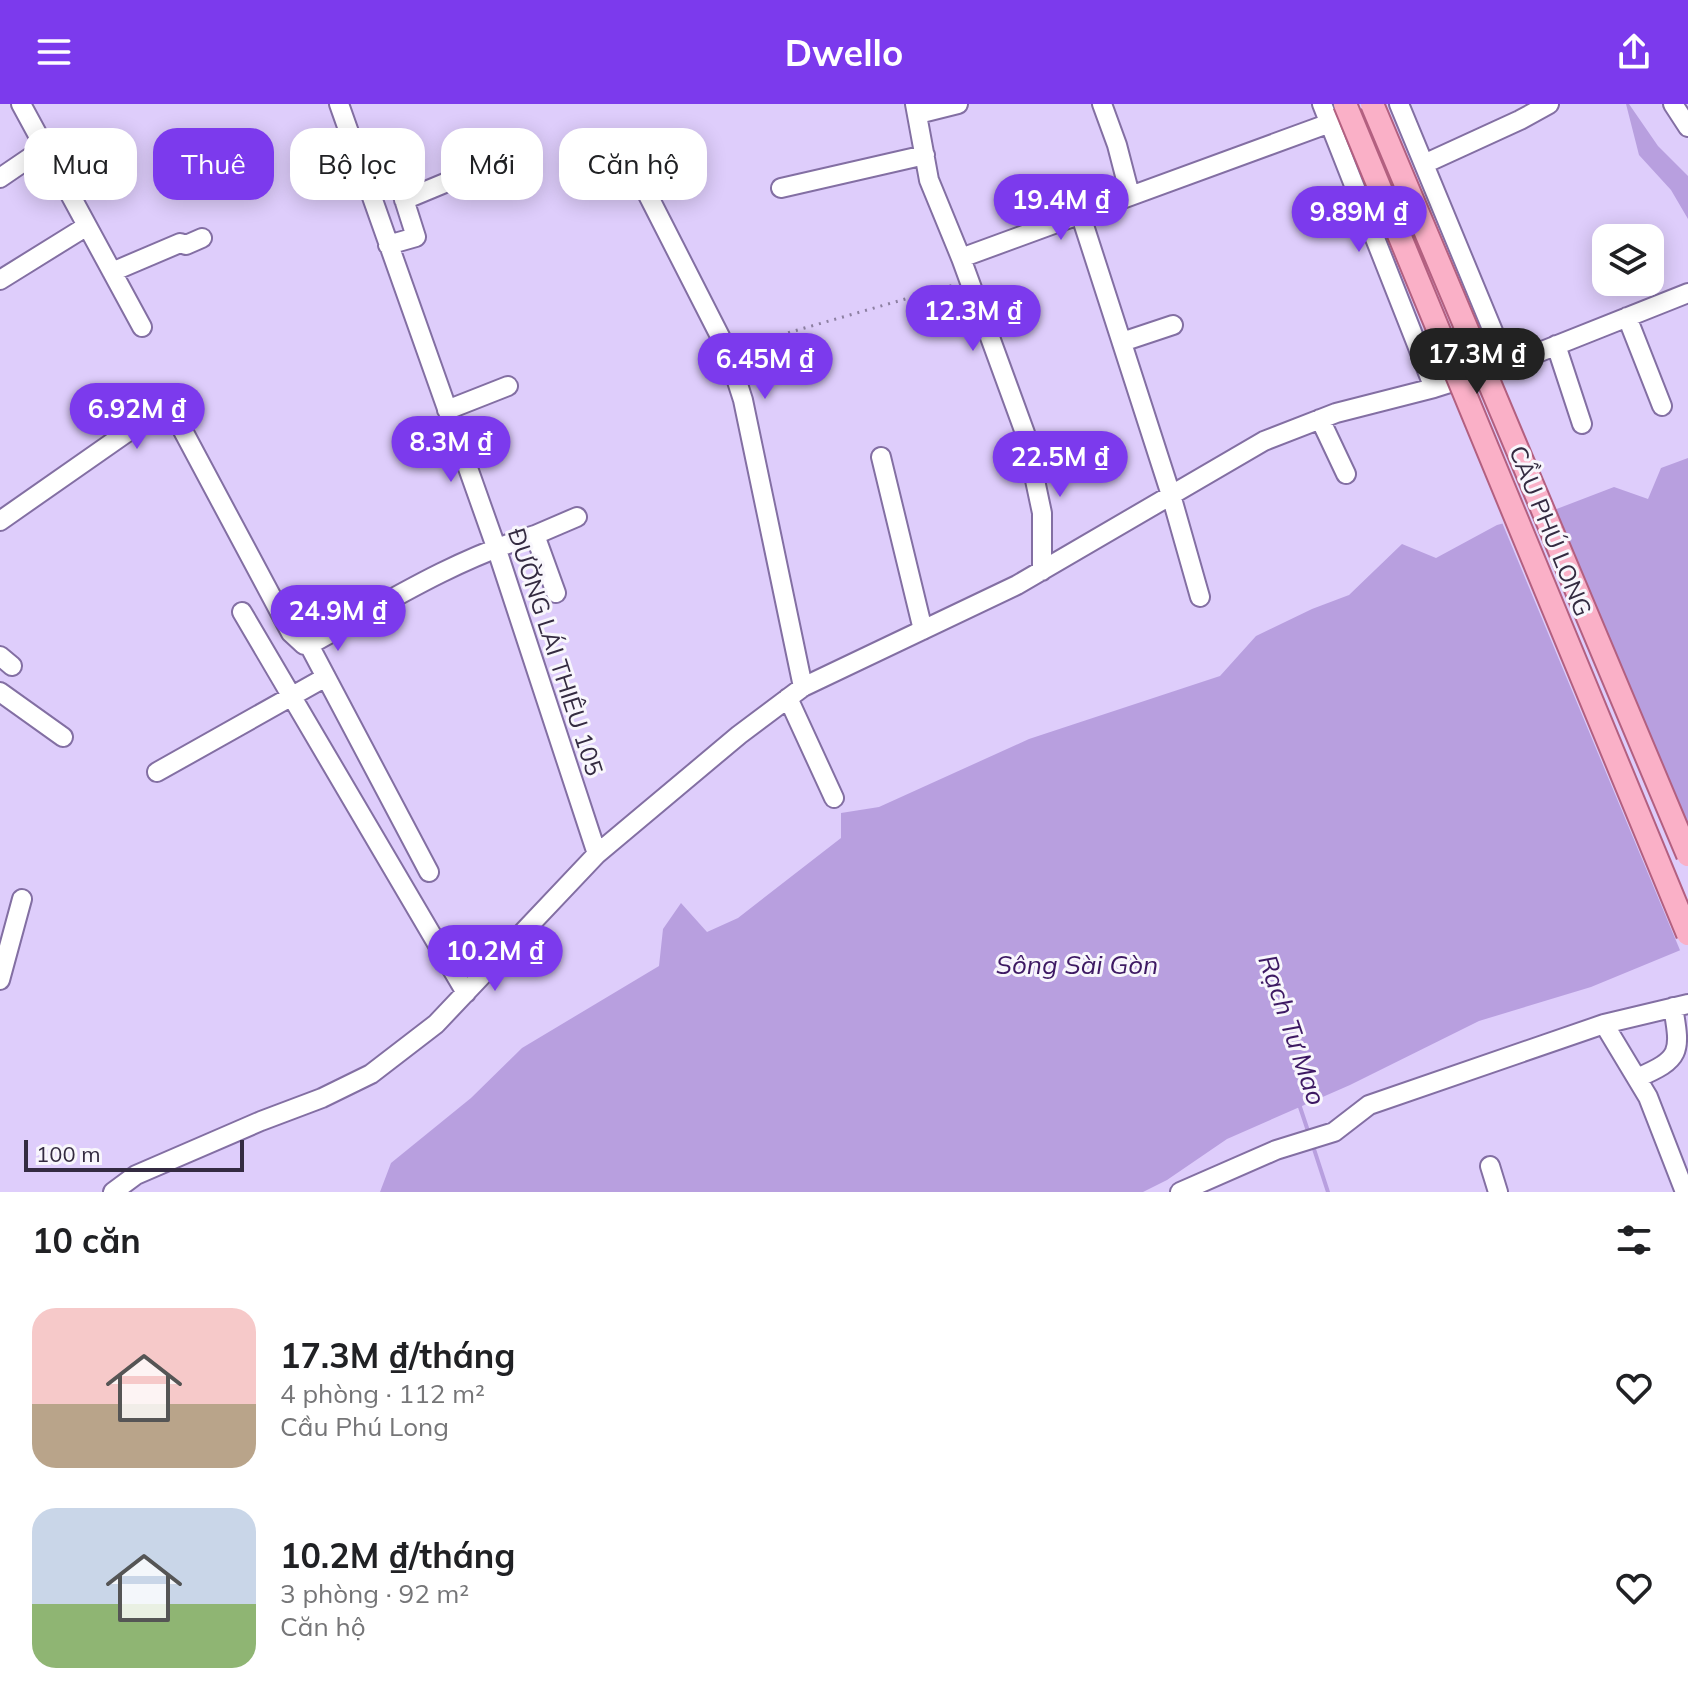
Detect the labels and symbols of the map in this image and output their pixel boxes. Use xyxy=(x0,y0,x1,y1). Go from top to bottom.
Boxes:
pin: 19.4M ₫ xyxy=(987,174,1135,242)
pin: 9.89M ₫ xyxy=(1285,186,1433,254)
pin: 12.3M ₫ xyxy=(899,285,1047,353)
pin: 17.3M ₫ xyxy=(1403,328,1551,396)
pin: 6.45M ₫ xyxy=(691,333,839,401)
pin: 6.92M ₫ xyxy=(63,383,211,451)
pin: 8.3M ₫ xyxy=(386,416,516,484)
pin: 22.5M ₫ xyxy=(986,431,1134,499)
street label: CẦU PHÚ LONG xyxy=(1503,441,1599,620)
street label: ĐƯỜNG LÁI THIÊU 105 xyxy=(502,524,610,779)
pin: 24.9M ₫ xyxy=(264,585,412,653)
pin: 10.2M ₫ xyxy=(421,925,569,993)
water label: Sông Sài Gòn xyxy=(996,948,1158,981)
water label: Rạch Tư Mao xyxy=(1251,950,1334,1109)
scale bar xyxy=(24,1136,244,1172)

